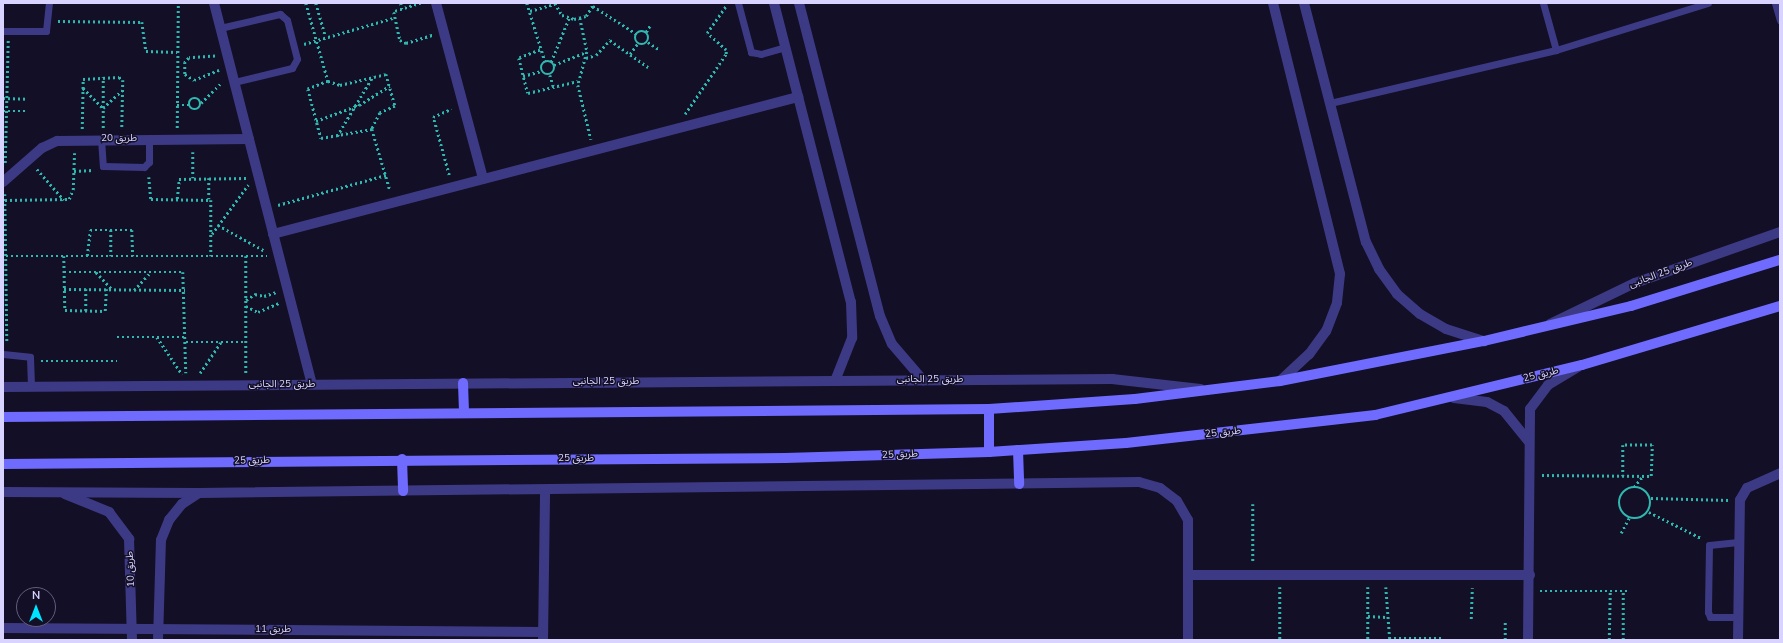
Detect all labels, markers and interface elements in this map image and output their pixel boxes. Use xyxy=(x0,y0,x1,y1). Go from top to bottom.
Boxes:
street label: طريق 20 xyxy=(101,133,137,145)
street label: طريق 25 الجانبى xyxy=(1628,257,1694,291)
street label: طريق 25 xyxy=(1522,365,1560,385)
street label: طريق 25 الجانبى xyxy=(897,374,963,386)
street label: طريق 25 الجانبى xyxy=(573,376,639,388)
street label: طريق 25 الجانبى xyxy=(249,379,315,391)
street label: طريق 25 xyxy=(1204,425,1242,441)
street label: طريق 25 xyxy=(882,448,918,462)
street label: طريق 25 xyxy=(558,453,594,465)
street label: طريق 25 xyxy=(234,455,270,467)
street label: طريق 10 xyxy=(124,551,138,587)
north arrow xyxy=(16,587,56,627)
text: N xyxy=(32,588,40,603)
street label: طريق 11 xyxy=(255,624,291,636)

